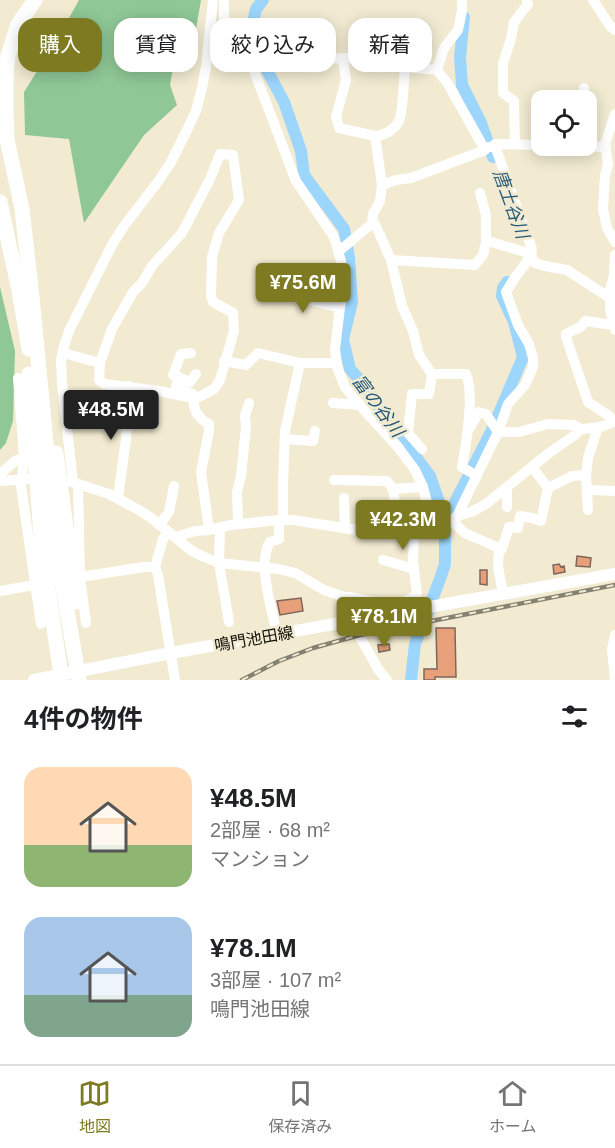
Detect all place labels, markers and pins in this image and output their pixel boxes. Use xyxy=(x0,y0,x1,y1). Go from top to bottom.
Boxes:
pin: ¥75.6M xyxy=(254,263,352,314)
pin: ¥48.5M xyxy=(62,390,160,441)
pin: ¥42.3M xyxy=(354,500,452,551)
pin: ¥78.1M xyxy=(335,597,433,648)

